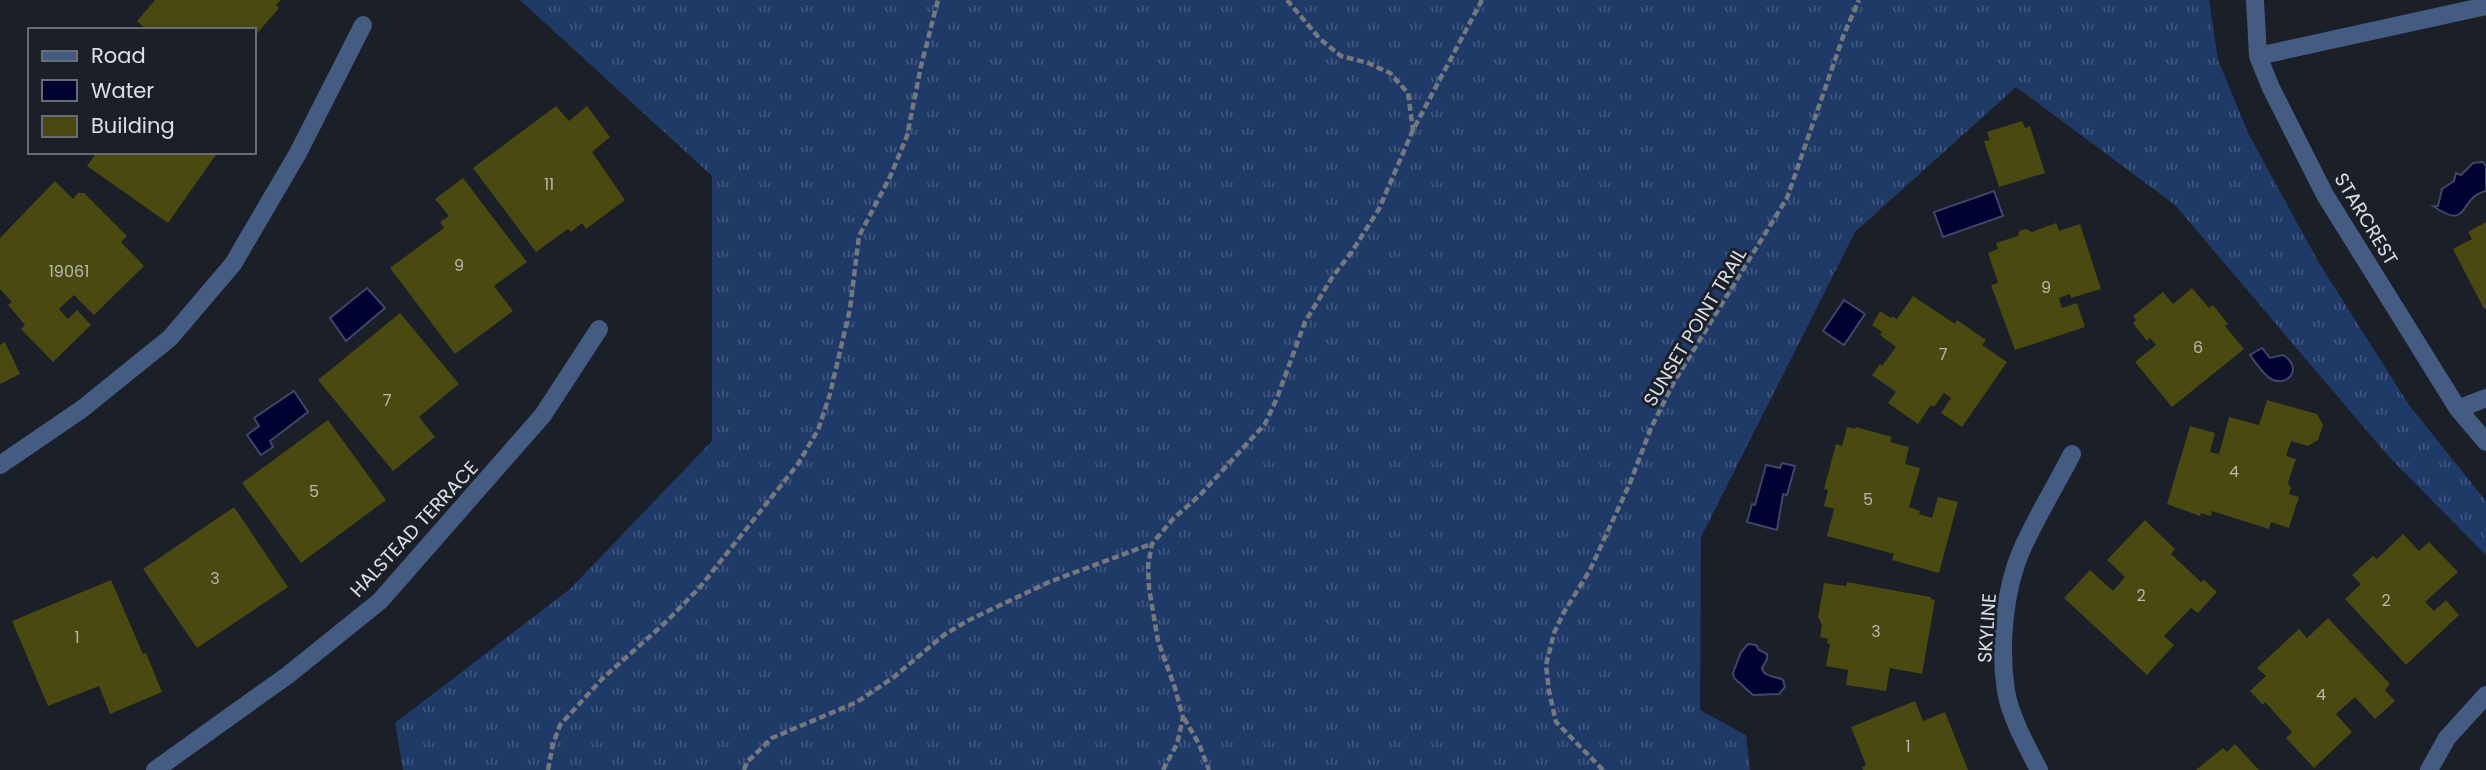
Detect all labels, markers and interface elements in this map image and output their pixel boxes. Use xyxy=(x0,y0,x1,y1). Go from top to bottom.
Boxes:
legend xyxy=(28,28,256,154)
text: Road xyxy=(91,41,146,70)
text: Water xyxy=(91,76,154,105)
text: Building xyxy=(91,111,175,140)
street label: STARCREST xyxy=(2328,168,2404,270)
house number: 11 xyxy=(544,173,554,196)
street label: SUNSET POINT TRAIL xyxy=(1637,243,1753,411)
house number: 9 xyxy=(454,254,464,277)
house number: 19061 xyxy=(49,260,89,283)
house number: 9 xyxy=(2041,276,2051,299)
house number: 6 xyxy=(2193,336,2203,359)
house number: 7 xyxy=(1939,343,1948,366)
house number: 7 xyxy=(383,389,392,412)
street label: HALSTEAD TERRACE xyxy=(344,455,484,603)
house number: 4 xyxy=(2229,460,2239,483)
house number: 5 xyxy=(309,480,319,503)
house number: 5 xyxy=(1863,488,1873,511)
house number: 3 xyxy=(210,567,220,590)
house number: 2 xyxy=(2136,584,2146,607)
house number: 2 xyxy=(2381,589,2391,612)
street label: SKYLINE xyxy=(1971,592,2003,664)
house number: 3 xyxy=(1871,620,1881,643)
house number: 1 xyxy=(74,626,80,649)
house number: 4 xyxy=(2316,683,2326,706)
house number: 1 xyxy=(1905,735,1911,758)

